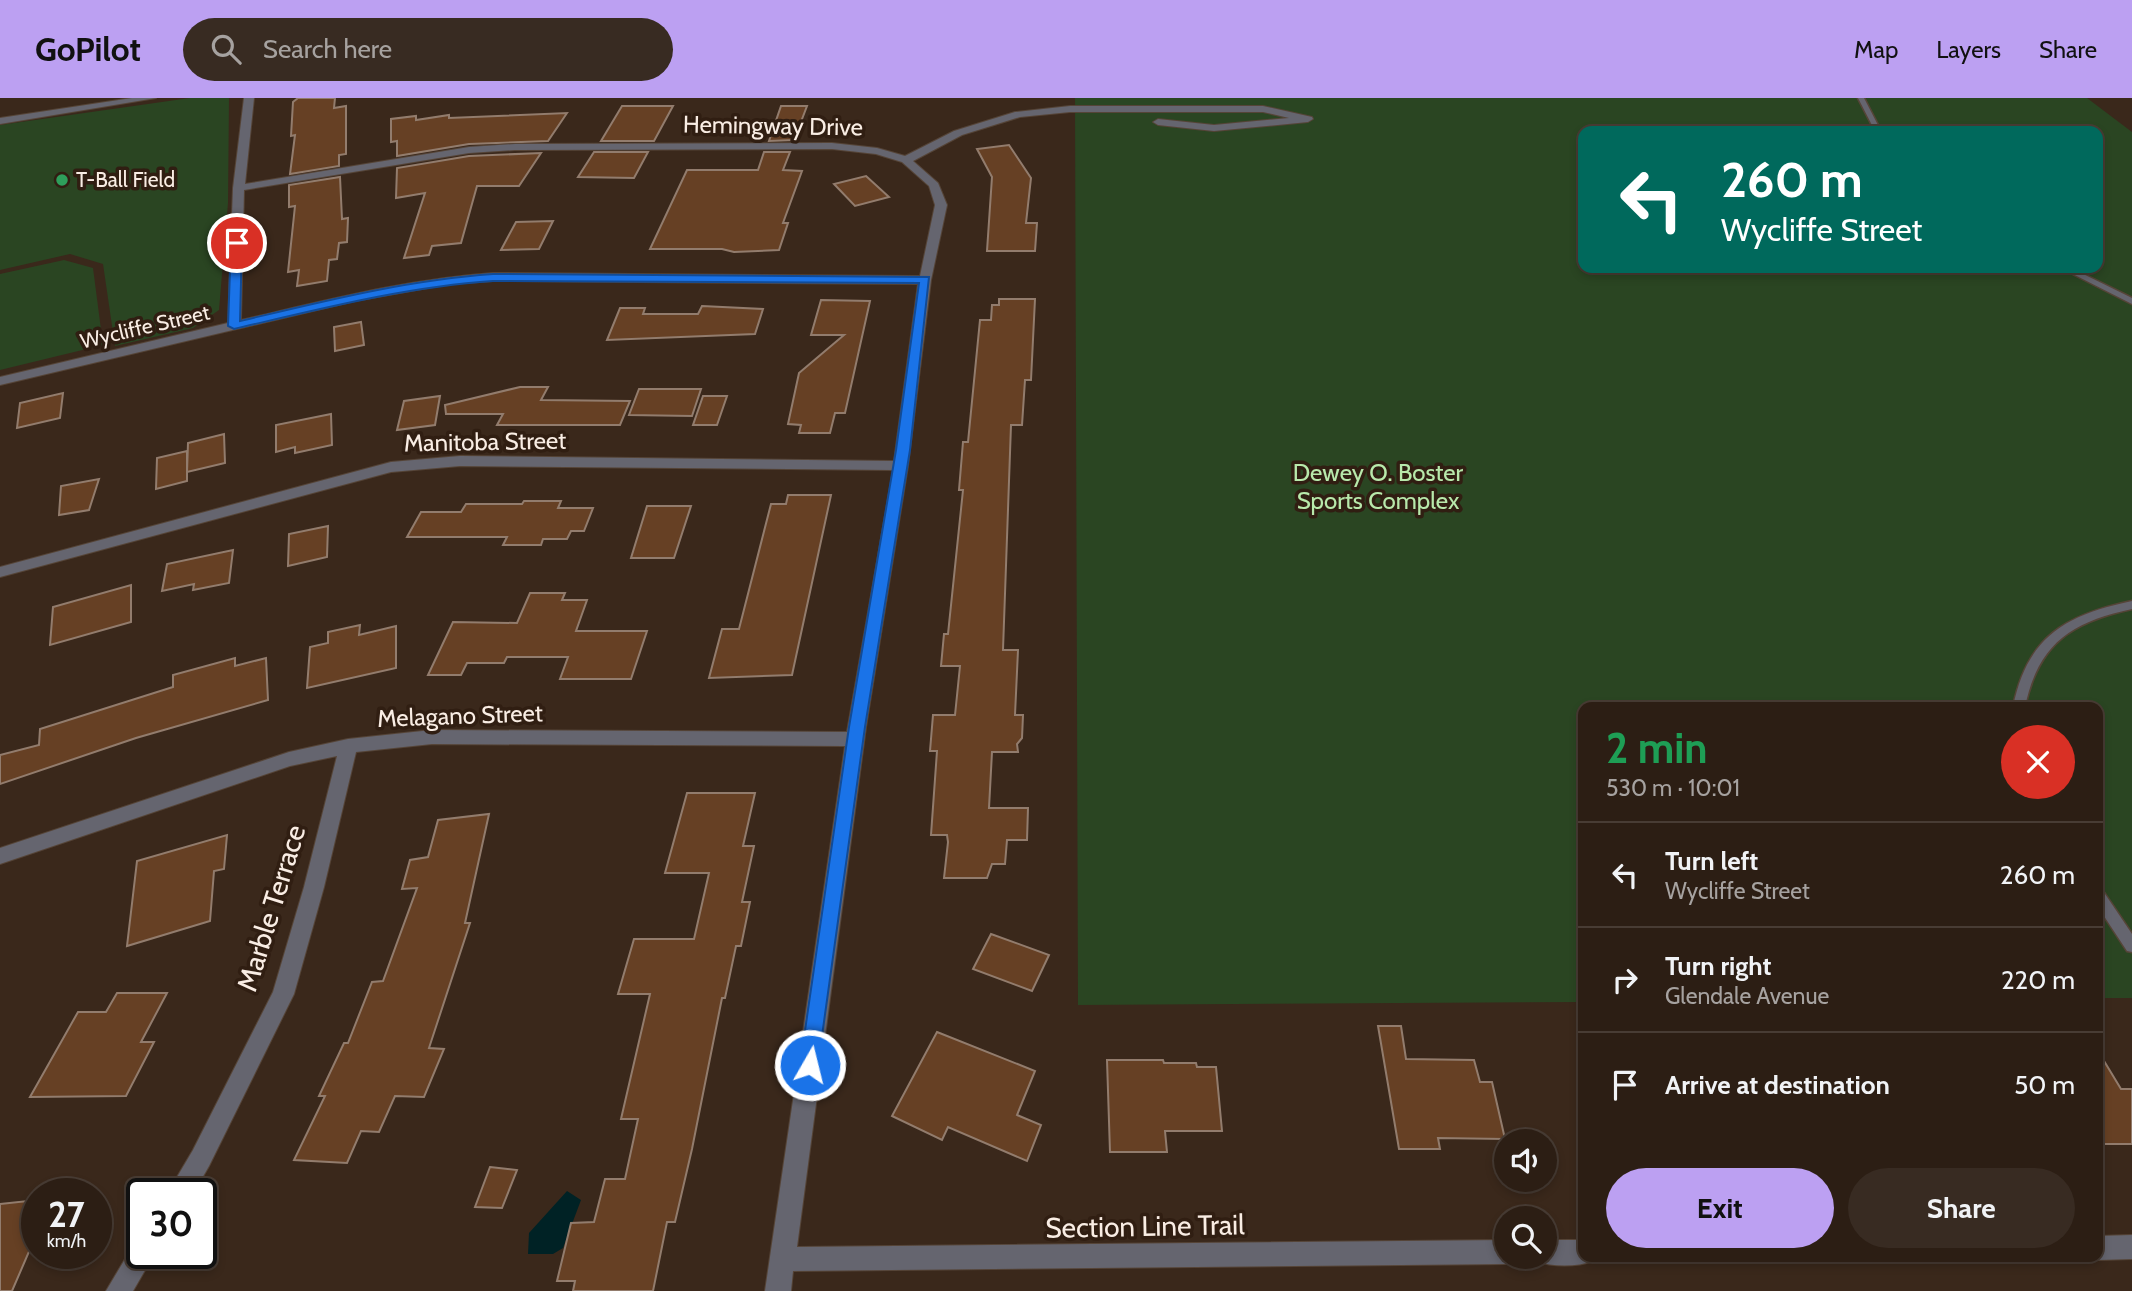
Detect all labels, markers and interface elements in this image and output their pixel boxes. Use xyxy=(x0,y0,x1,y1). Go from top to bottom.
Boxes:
search box xyxy=(183,18,673,81)
text: GoPilot xyxy=(35,29,141,69)
icon: search xyxy=(207,30,245,68)
text: Search here xyxy=(263,33,392,65)
text: Map xyxy=(1854,35,1898,64)
text: Layers xyxy=(1936,35,2001,64)
text: Share xyxy=(2039,35,2097,64)
street label: Hemingway Drive xyxy=(683,109,863,142)
text: 260 m xyxy=(1721,150,1863,209)
icon: left xyxy=(1606,154,1697,245)
place label: T-Ball Field xyxy=(76,167,175,192)
marker: T-Ball Field xyxy=(54,172,70,188)
text: Wycliffe Street xyxy=(1721,210,1922,249)
pin xyxy=(207,213,267,273)
icon: arrive xyxy=(218,224,256,262)
street label: Wycliffe Street xyxy=(78,299,212,354)
street label: Manitoba Street xyxy=(404,426,566,457)
park label: Dewey O. Boster Sports Complex xyxy=(1293,458,1464,515)
street label: Melagano Street xyxy=(377,698,543,733)
text: 2 min xyxy=(1606,722,1707,774)
button: close xyxy=(2001,725,2075,799)
text: 530 m · 10:01 xyxy=(1606,774,1740,802)
street label: Marble Terrace xyxy=(230,821,312,995)
text: Turn left xyxy=(1665,845,1758,877)
icon: left xyxy=(1606,856,1644,894)
text: 260 m xyxy=(2000,859,2075,891)
text: Wycliffe Street xyxy=(1665,877,1810,905)
text: Turn right xyxy=(1665,950,1771,982)
icon: right xyxy=(1606,961,1644,999)
text: 220 m xyxy=(2001,964,2075,996)
text: Glendale Avenue xyxy=(1665,982,1829,1010)
position arrow xyxy=(773,1028,847,1102)
icon: arrive xyxy=(1606,1066,1644,1104)
text: Arrive at destination xyxy=(1665,1069,1890,1101)
text: 50 m xyxy=(2014,1069,2075,1101)
map controls xyxy=(1494,1129,1557,1269)
button: sound xyxy=(1494,1129,1557,1192)
button: Exit xyxy=(1606,1168,1834,1248)
button: Share xyxy=(1848,1168,2075,1248)
speed limit sign: 30 xyxy=(126,1178,217,1269)
text: 27 xyxy=(48,1193,85,1236)
button: search xyxy=(1494,1206,1557,1269)
street label: Section Line Trail xyxy=(1045,1207,1245,1245)
text: km/h xyxy=(47,1230,86,1252)

